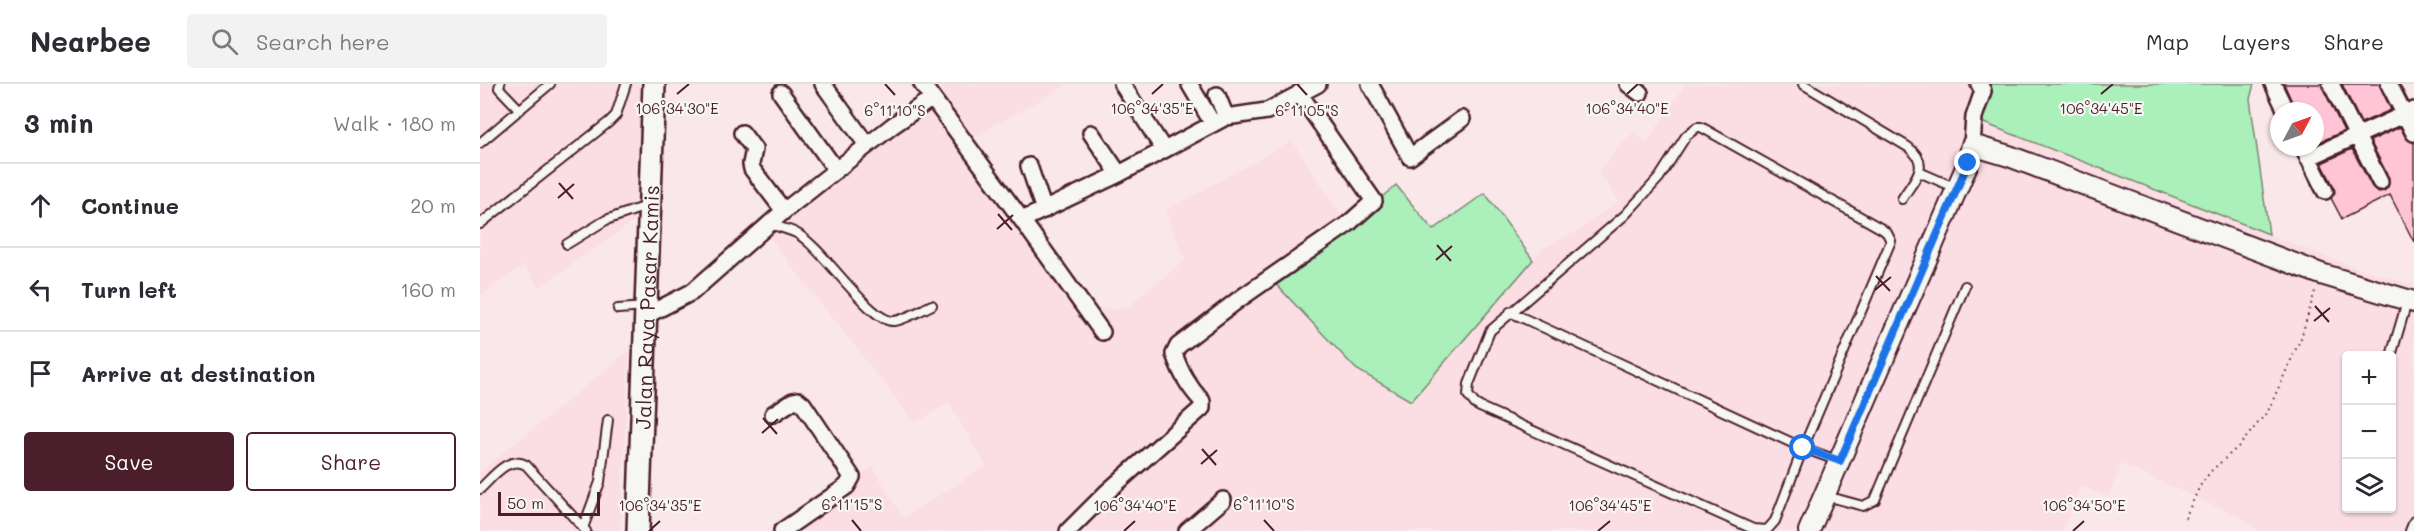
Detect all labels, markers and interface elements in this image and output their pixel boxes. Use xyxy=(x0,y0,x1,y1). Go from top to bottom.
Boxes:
search box xyxy=(187,14,607,68)
text: Nearbee xyxy=(30,23,151,59)
icon: search xyxy=(208,25,241,58)
text: Search here xyxy=(256,27,390,56)
text: Map xyxy=(2146,28,2189,55)
text: Layers xyxy=(2222,28,2291,55)
text: Share xyxy=(2324,28,2384,55)
text: 106°34'30"E xyxy=(635,98,719,118)
text: 106°34'35"E xyxy=(1110,98,1194,118)
text: 106°34'40"E xyxy=(1585,98,1669,118)
text: 106°34'45"E xyxy=(2059,98,2143,118)
text: 6°11'10"S xyxy=(864,100,926,120)
text: 6°11'05"S xyxy=(1275,100,1339,120)
north arrow xyxy=(2270,102,2324,156)
text: 3 min xyxy=(24,106,93,140)
text: Walk · 180 m xyxy=(333,110,456,136)
route end xyxy=(1954,149,1980,175)
street label: Jalan Raya Pasar Kamis xyxy=(628,184,664,430)
icon: ahead xyxy=(24,189,57,222)
text: Continue xyxy=(81,191,179,220)
text: 20 m xyxy=(410,192,456,218)
icon: left xyxy=(24,273,57,306)
text: Turn left xyxy=(81,275,177,304)
text: 160 m xyxy=(400,276,456,302)
map controls xyxy=(2342,351,2396,513)
button: + xyxy=(2342,351,2396,405)
icon: arrive xyxy=(24,357,57,390)
text: Arrive at destination xyxy=(81,359,316,388)
button: − xyxy=(2342,405,2396,459)
button: Save xyxy=(24,432,234,491)
button: Share xyxy=(246,432,456,491)
route start xyxy=(1789,434,1815,460)
button: layers xyxy=(2342,459,2396,513)
scale bar xyxy=(498,489,600,516)
text: 50 m xyxy=(507,492,544,513)
text: 6°11'15"S xyxy=(822,494,882,514)
text: 6°11'10"S xyxy=(1233,494,1295,514)
text: 106°34'35"E xyxy=(618,495,702,515)
text: 106°34'40"E xyxy=(1093,495,1177,515)
text: 106°34'45"E xyxy=(1568,495,1652,515)
text: 106°34'50"E xyxy=(2042,495,2126,515)

